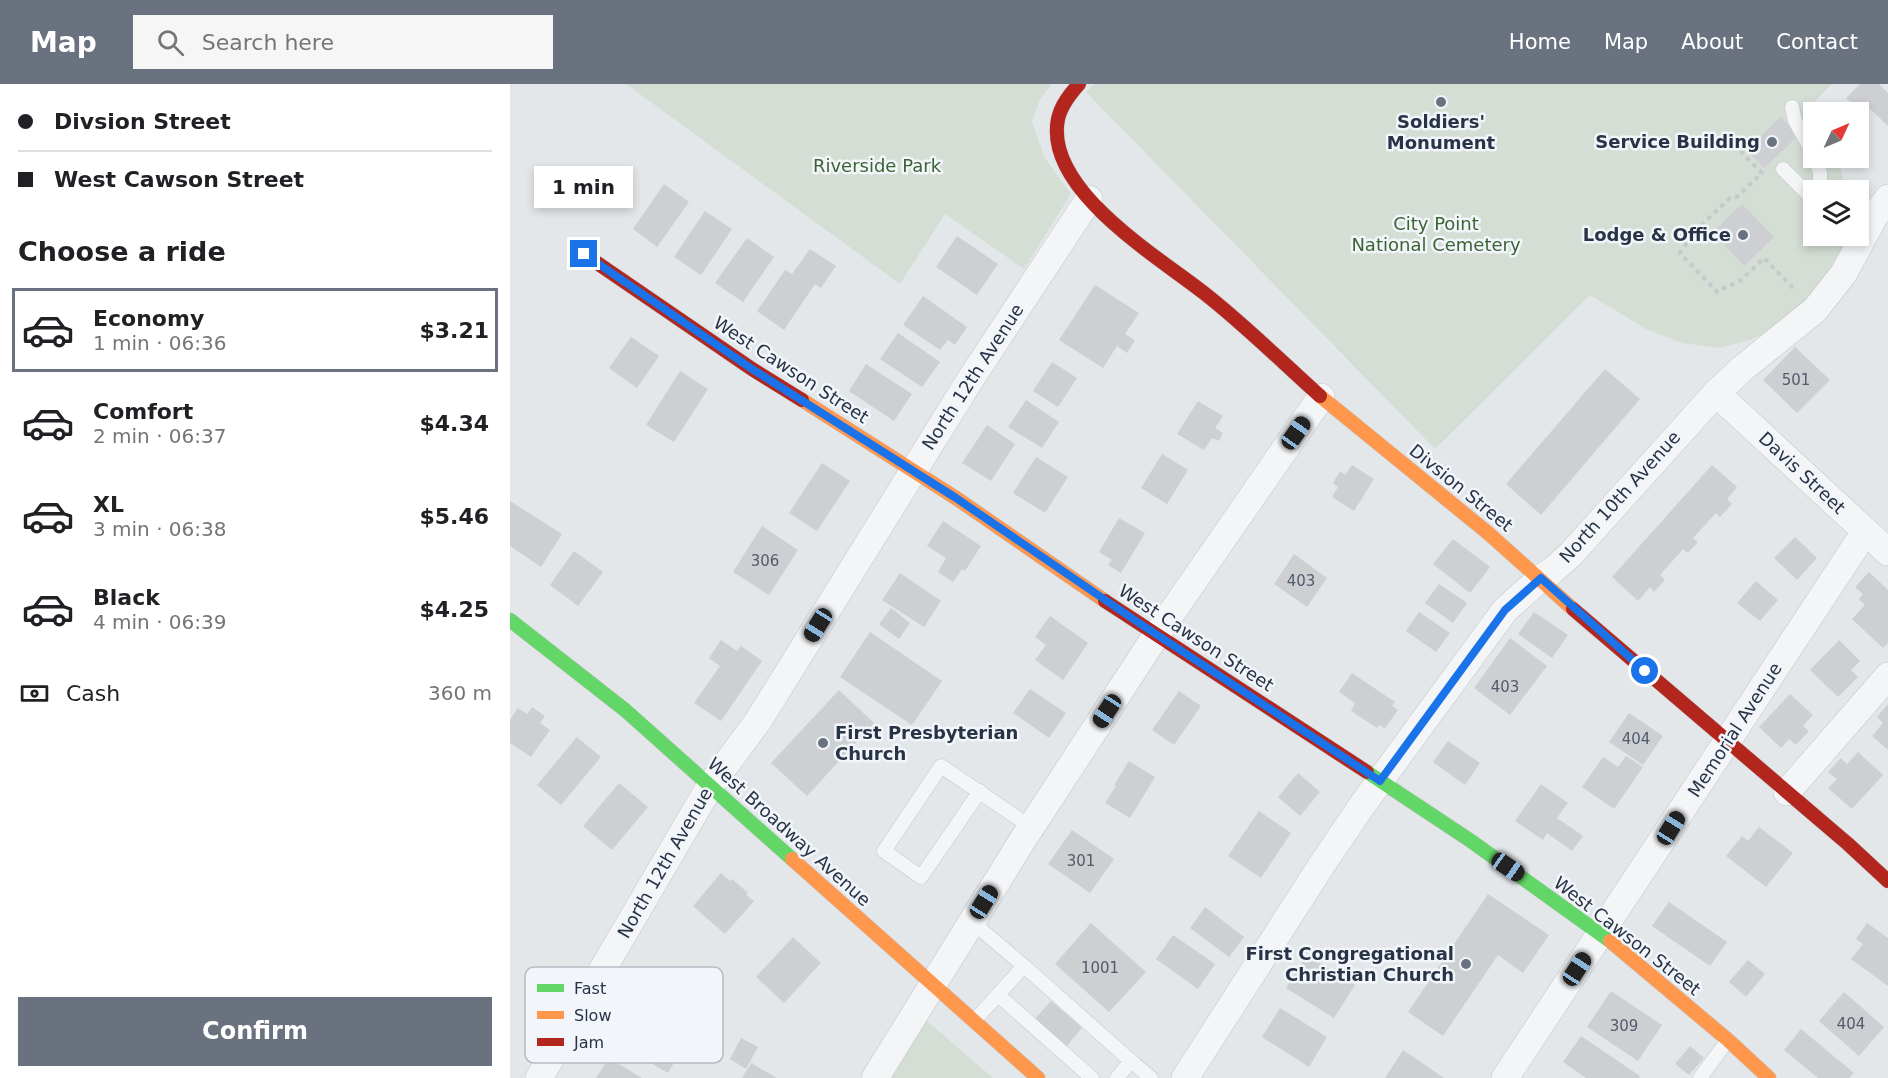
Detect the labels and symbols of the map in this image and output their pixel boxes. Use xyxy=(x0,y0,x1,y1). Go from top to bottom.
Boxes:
marker: Soldiers' Monument xyxy=(1434,95,1448,109)
north arrow xyxy=(1803,102,1869,168)
place label: Soldiers' Monument xyxy=(1387,111,1496,153)
place label: Service Building xyxy=(1595,131,1760,152)
marker: Service Building xyxy=(1765,135,1779,149)
park label: Riverside Park xyxy=(813,155,942,176)
callout: 1 min xyxy=(535,167,634,209)
park label: City Point National Cemetery xyxy=(1351,213,1521,255)
place label: Lodge & Office xyxy=(1583,224,1731,245)
marker: Lodge & Office xyxy=(1736,228,1750,242)
route end xyxy=(570,240,597,267)
street label: North 12th Avenue xyxy=(917,300,1028,454)
street label: West Cawson Street xyxy=(710,312,873,428)
house number: 501 xyxy=(1782,371,1810,389)
car xyxy=(1278,413,1314,453)
street label: North 10th Avenue xyxy=(1555,426,1684,567)
street label: Davis Street xyxy=(1755,427,1850,518)
street label: Divsion Street xyxy=(1405,440,1517,536)
house number: 306 xyxy=(751,552,779,570)
house number: 403 xyxy=(1287,572,1315,590)
street label: West Cawson Street xyxy=(1115,580,1278,696)
car xyxy=(801,605,835,645)
route start xyxy=(1631,657,1658,684)
street label: Memorial Avenue xyxy=(1683,659,1786,801)
house number: 403 xyxy=(1491,678,1519,696)
car xyxy=(1090,691,1124,731)
place label: First Presbyterian Church xyxy=(835,722,1018,764)
house number: 404 xyxy=(1622,730,1650,748)
marker: First Presbyterian Church xyxy=(816,736,830,750)
street label: West Broadway Avenue xyxy=(704,753,875,910)
street label: North 12th Avenue xyxy=(613,784,716,942)
car xyxy=(1654,808,1688,848)
car xyxy=(1488,849,1528,885)
house number: 301 xyxy=(1067,852,1095,870)
street label: West Cawson Street xyxy=(1550,872,1705,999)
car xyxy=(967,882,1001,922)
place label: First Congregational Christian Church xyxy=(1245,943,1454,985)
car xyxy=(1560,949,1594,989)
marker: First Congregational Christian Church xyxy=(1459,957,1473,971)
house number: 1001 xyxy=(1081,959,1119,977)
legend xyxy=(525,967,723,1063)
text: Fast xyxy=(574,979,606,998)
text: Slow xyxy=(574,1006,611,1025)
house number: 404 xyxy=(1837,1015,1865,1033)
house number: 309 xyxy=(1610,1017,1638,1035)
text: Jam xyxy=(573,1033,604,1052)

